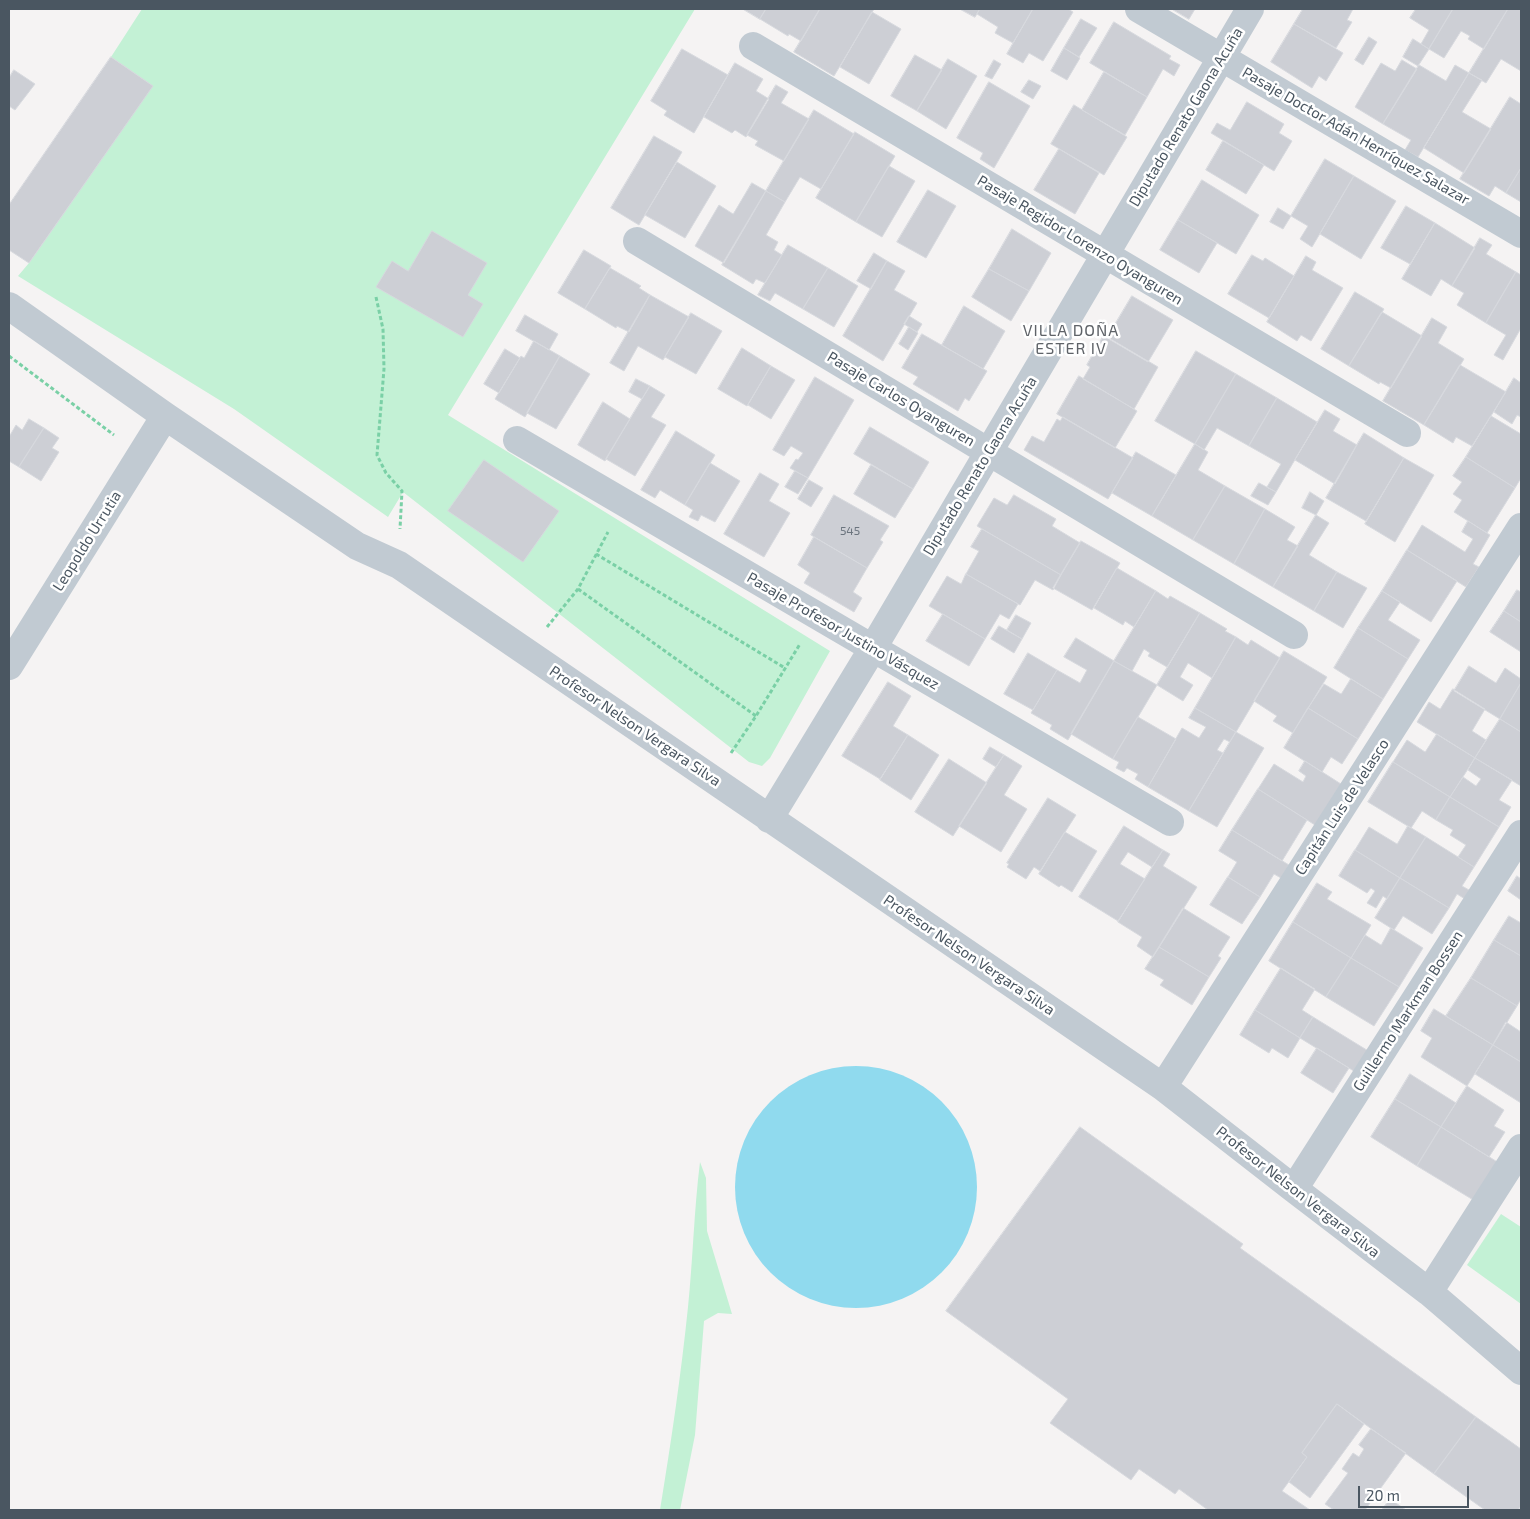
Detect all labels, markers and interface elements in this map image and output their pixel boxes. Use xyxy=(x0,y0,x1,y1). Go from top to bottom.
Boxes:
street label: Diputado Renato Gaona Acuña xyxy=(1125,24,1247,210)
street label: Pasaje Doctor Adán Henríquez Salazar xyxy=(1239,63,1473,209)
street label: Pasaje Regidor Lorenzo Oyanguren xyxy=(974,171,1186,309)
district label: VILLA DOÑA ESTER IV xyxy=(1022,321,1120,359)
street label: Pasaje Carlos Oyanguren xyxy=(824,348,978,450)
street label: Diputado Renato Gaona Acuña xyxy=(919,373,1041,559)
street label: Leopoldo Urrutia xyxy=(49,488,125,594)
house number: 545 xyxy=(840,524,860,538)
street label: Pasaje Profesor Justino Vásquez xyxy=(744,568,942,694)
street label: Profesor Nelson Vergara Silva xyxy=(546,662,724,790)
street label: Capitán Luis de Velasco xyxy=(1291,735,1393,879)
street label: Profesor Nelson Vergara Silva xyxy=(880,891,1058,1019)
street label: Guillermo Markman Bossen xyxy=(1349,927,1467,1095)
street label: Profesor Nelson Vergara Silva xyxy=(1213,1123,1383,1261)
scale bar xyxy=(1360,1476,1471,1508)
text: 20 m xyxy=(1366,1486,1400,1504)

